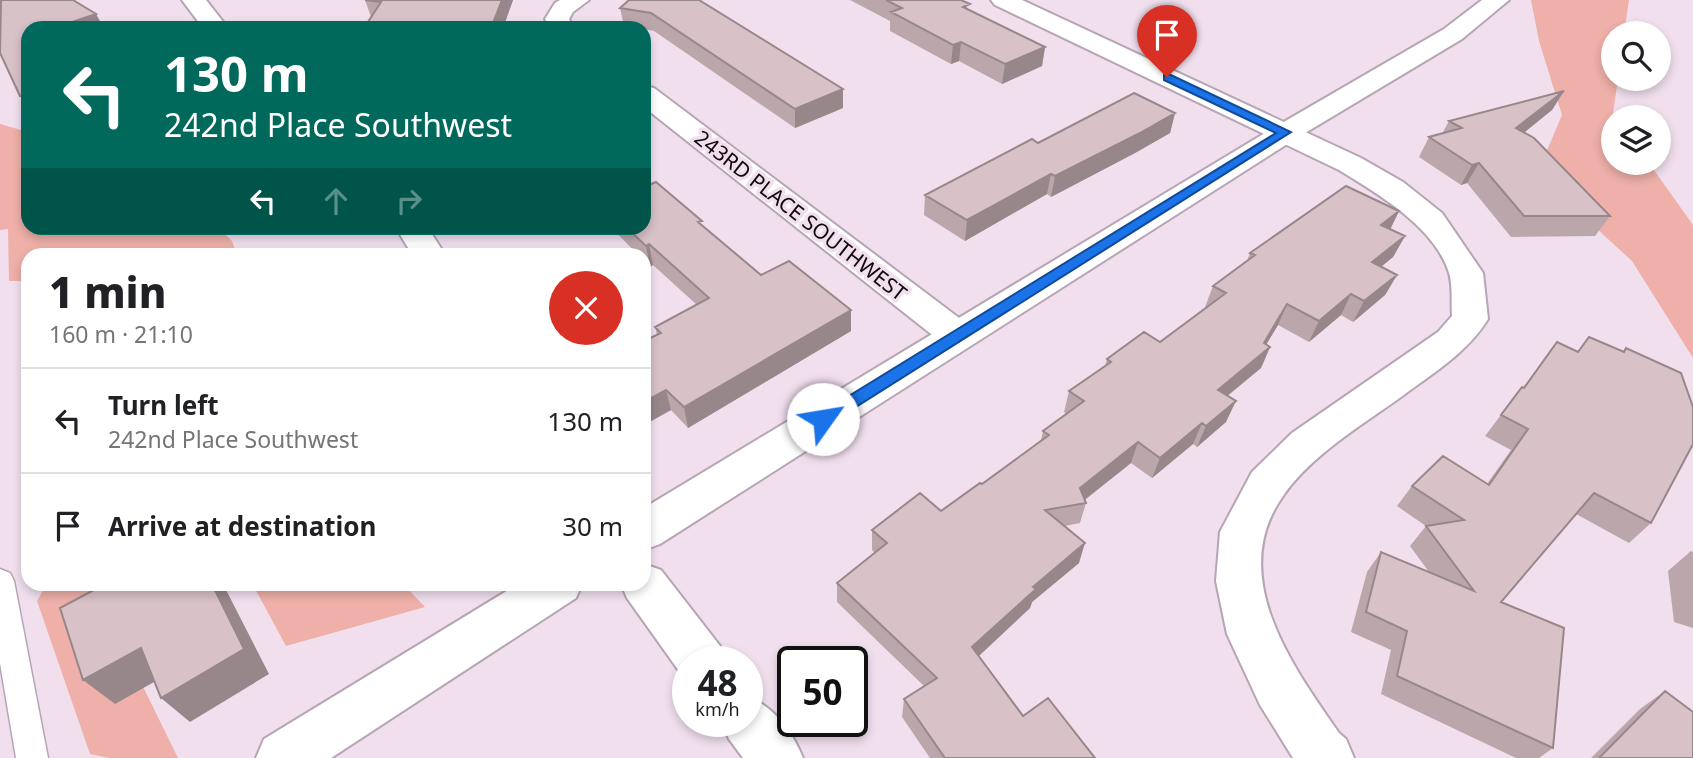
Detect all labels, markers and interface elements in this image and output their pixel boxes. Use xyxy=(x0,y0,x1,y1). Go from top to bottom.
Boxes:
pin xyxy=(1137,5,1197,77)
icon: arrive xyxy=(1148,16,1186,54)
map controls xyxy=(1601,21,1671,175)
button: search xyxy=(1601,21,1671,91)
text: 130 m xyxy=(164,40,309,106)
icon: left xyxy=(49,49,140,140)
text: 242nd Place Southwest xyxy=(164,103,512,146)
button: layers xyxy=(1601,105,1671,175)
street label: 243RD PLACE SOUTHWEST xyxy=(689,123,913,307)
icon: left xyxy=(244,182,282,220)
icon: ahead xyxy=(317,182,355,220)
icon: right xyxy=(390,182,428,220)
text: 1 min xyxy=(49,263,166,320)
button: close xyxy=(549,271,623,345)
text: 160 m · 21:10 xyxy=(49,318,193,350)
position arrow xyxy=(786,382,860,456)
text: Turn left xyxy=(108,387,219,423)
icon: left xyxy=(49,402,87,440)
text: 130 m xyxy=(547,403,623,439)
text: 242nd Place Southwest xyxy=(108,423,358,455)
icon: arrive xyxy=(49,507,87,545)
text: Arrive at destination xyxy=(108,508,377,544)
text: 30 m xyxy=(562,508,623,544)
speed limit sign: 50 xyxy=(777,646,868,737)
text: 48 xyxy=(697,659,738,706)
text: km/h xyxy=(695,697,740,721)

